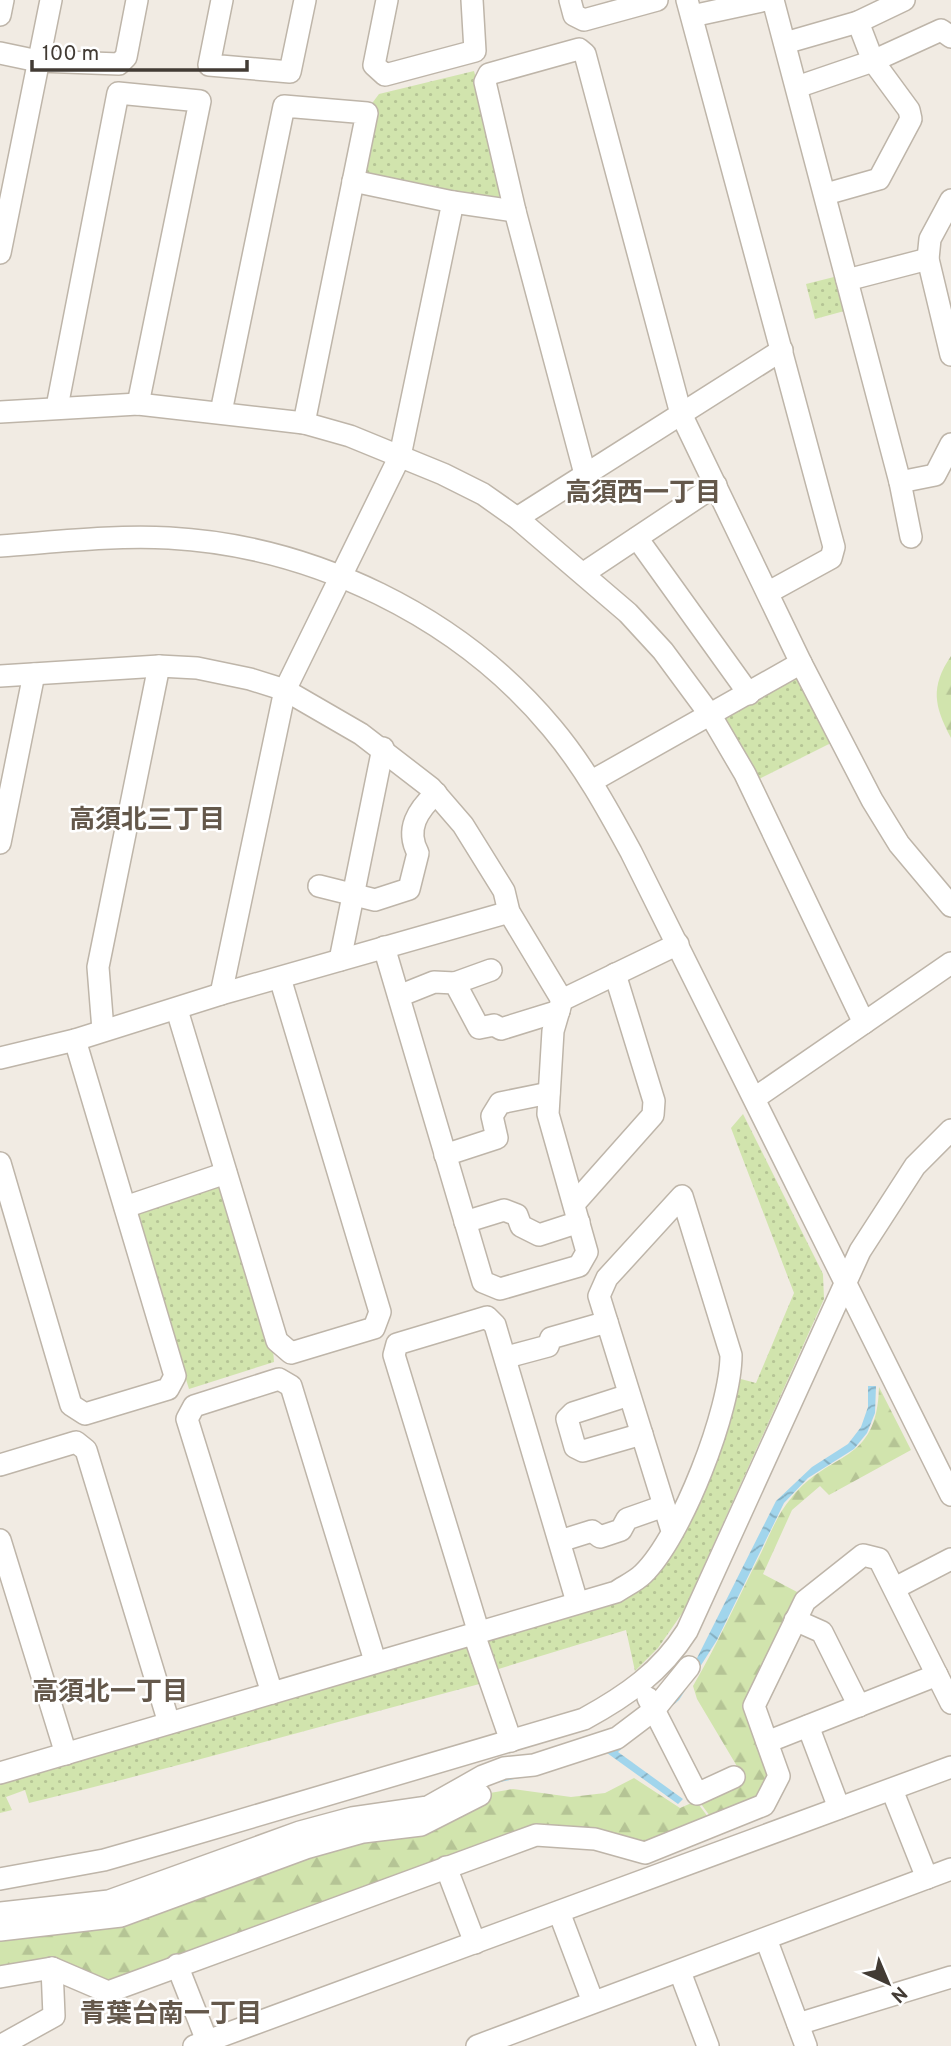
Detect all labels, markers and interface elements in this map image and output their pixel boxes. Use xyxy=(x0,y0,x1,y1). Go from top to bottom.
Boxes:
scale bar xyxy=(32,28,247,72)
text: 100 m xyxy=(42,41,99,68)
district label: 高須西一丁目 xyxy=(565,478,721,511)
district label: 高須北三丁目 xyxy=(69,805,225,838)
district label: 高須北一丁目 xyxy=(32,1677,188,1710)
north arrow xyxy=(853,1948,923,2018)
text: N xyxy=(885,1980,912,2007)
district label: 青葉台南一丁目 xyxy=(80,1999,262,2032)

